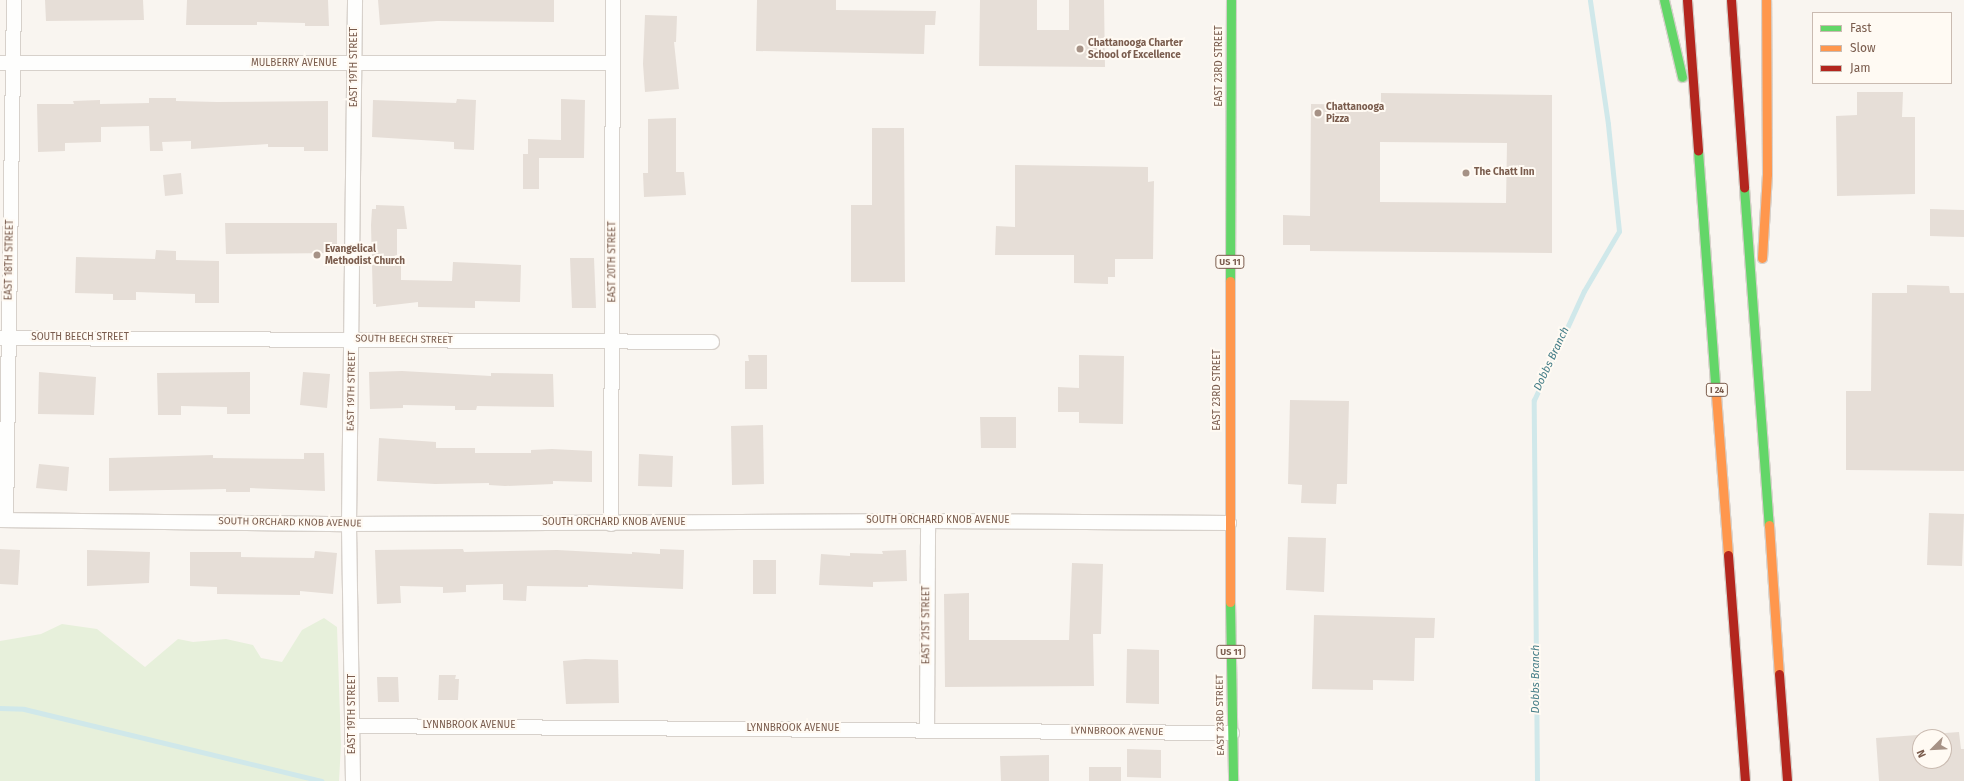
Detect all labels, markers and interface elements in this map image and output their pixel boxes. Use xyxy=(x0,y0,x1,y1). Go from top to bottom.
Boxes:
legend xyxy=(1812,12,1952,84)
text: Fast xyxy=(1850,21,1872,35)
street label: EAST 23RD STREET xyxy=(1214,25,1226,107)
street label: EAST 19TH STREET xyxy=(349,27,361,107)
place label: Chattanooga Charter School of Excellence xyxy=(1088,37,1183,60)
text: Slow xyxy=(1850,41,1876,55)
marker: Chattanooga Charter School of Excellence xyxy=(1075,44,1085,54)
street label: MULBERRY AVENUE xyxy=(251,58,337,70)
text: Jam xyxy=(1850,61,1870,75)
place label: Chattanooga Pizza xyxy=(1326,101,1384,124)
marker: Chattanooga Pizza xyxy=(1313,108,1323,118)
place label: The Chatt Inn xyxy=(1474,167,1535,179)
marker: The Chatt Inn xyxy=(1461,168,1471,178)
street label: EAST 18TH STREET xyxy=(3,220,17,300)
street label: EAST 20TH STREET xyxy=(607,221,619,303)
place label: Evangelical Methodist Church xyxy=(325,243,405,266)
marker: Evangelical Methodist Church xyxy=(312,250,322,260)
road number: US 11 xyxy=(1215,255,1245,269)
water label: Dobbs Branch xyxy=(1531,325,1573,393)
street label: SOUTH BEECH STREET xyxy=(31,332,129,344)
street label: SOUTH BEECH STREET xyxy=(355,333,453,347)
street label: EAST 23RD STREET xyxy=(1212,349,1224,431)
street label: EAST 19TH STREET xyxy=(345,351,359,431)
road number: I 24 xyxy=(1705,383,1729,397)
street label: SOUTH ORCHARD KNOB AVENUE xyxy=(866,515,1010,527)
street label: SOUTH ORCHARD KNOB AVENUE xyxy=(218,516,362,530)
street label: SOUTH ORCHARD KNOB AVENUE xyxy=(542,517,686,529)
street label: EAST 21ST STREET xyxy=(921,586,933,664)
road number: US 11 xyxy=(1216,645,1246,659)
water label: Dobbs Branch xyxy=(1529,645,1543,713)
street label: EAST 19TH STREET xyxy=(347,674,359,754)
street label: EAST 23RD STREET xyxy=(1214,674,1228,756)
street label: LYNNBROOK AVENUE xyxy=(423,720,515,732)
street label: LYNNBROOK AVENUE xyxy=(747,723,839,735)
street label: LYNNBROOK AVENUE xyxy=(1070,725,1164,739)
north arrow xyxy=(1912,729,1952,769)
text: N xyxy=(1914,748,1929,760)

